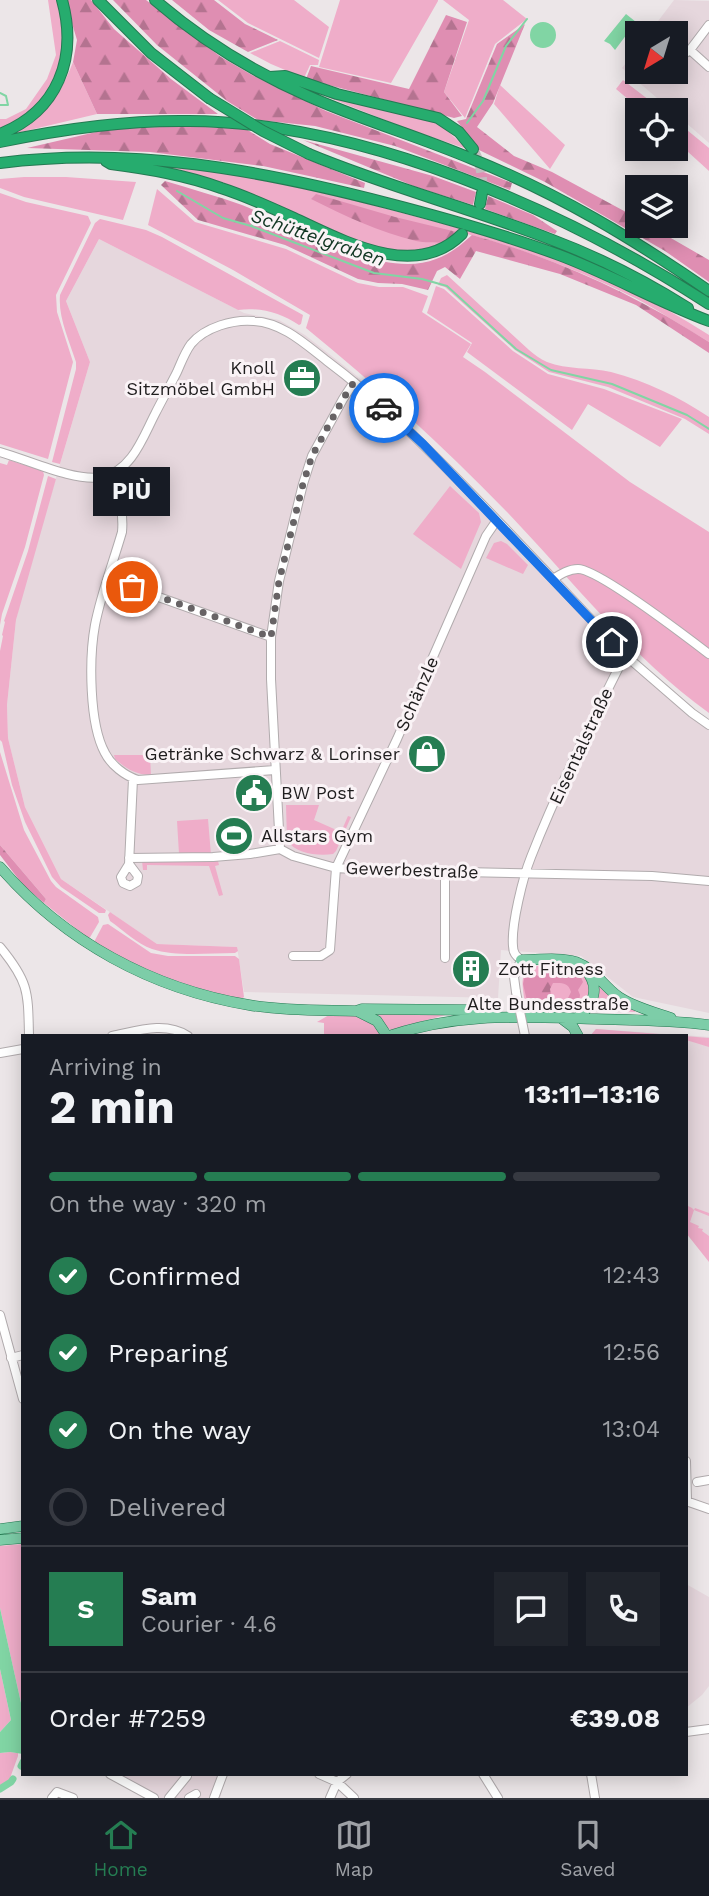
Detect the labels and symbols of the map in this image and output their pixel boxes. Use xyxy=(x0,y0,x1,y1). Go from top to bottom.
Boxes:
north arrow xyxy=(625,21,688,84)
water label: Schüttelgraben xyxy=(248,204,388,271)
place label: Knoll Sitzmöbel GmbH xyxy=(126,357,275,399)
office icon: Knoll Sitzmöbel GmbH xyxy=(281,357,323,399)
courier xyxy=(349,373,419,443)
callout: PIÙ xyxy=(94,468,170,517)
pin xyxy=(102,557,162,617)
pin xyxy=(582,612,642,672)
street label: Schänzle xyxy=(391,653,442,734)
street label: Eisentalstraße xyxy=(544,684,617,807)
shop icon: Getränke Schwarz & Lorinser xyxy=(406,733,448,775)
place label: Getränke Schwarz & Lorinser xyxy=(145,743,400,764)
public building icon: BW Post xyxy=(233,772,275,814)
place label: BW Post xyxy=(281,782,355,803)
sports icon: Allstars Gym xyxy=(213,815,255,857)
place label: Allstars Gym xyxy=(261,825,373,846)
street label: Gewerbestraße xyxy=(345,857,479,882)
building icon: Zott Fitness xyxy=(450,948,492,990)
place label: Zott Fitness xyxy=(498,958,603,979)
street label: Alte Bundesstraße xyxy=(467,993,629,1014)

